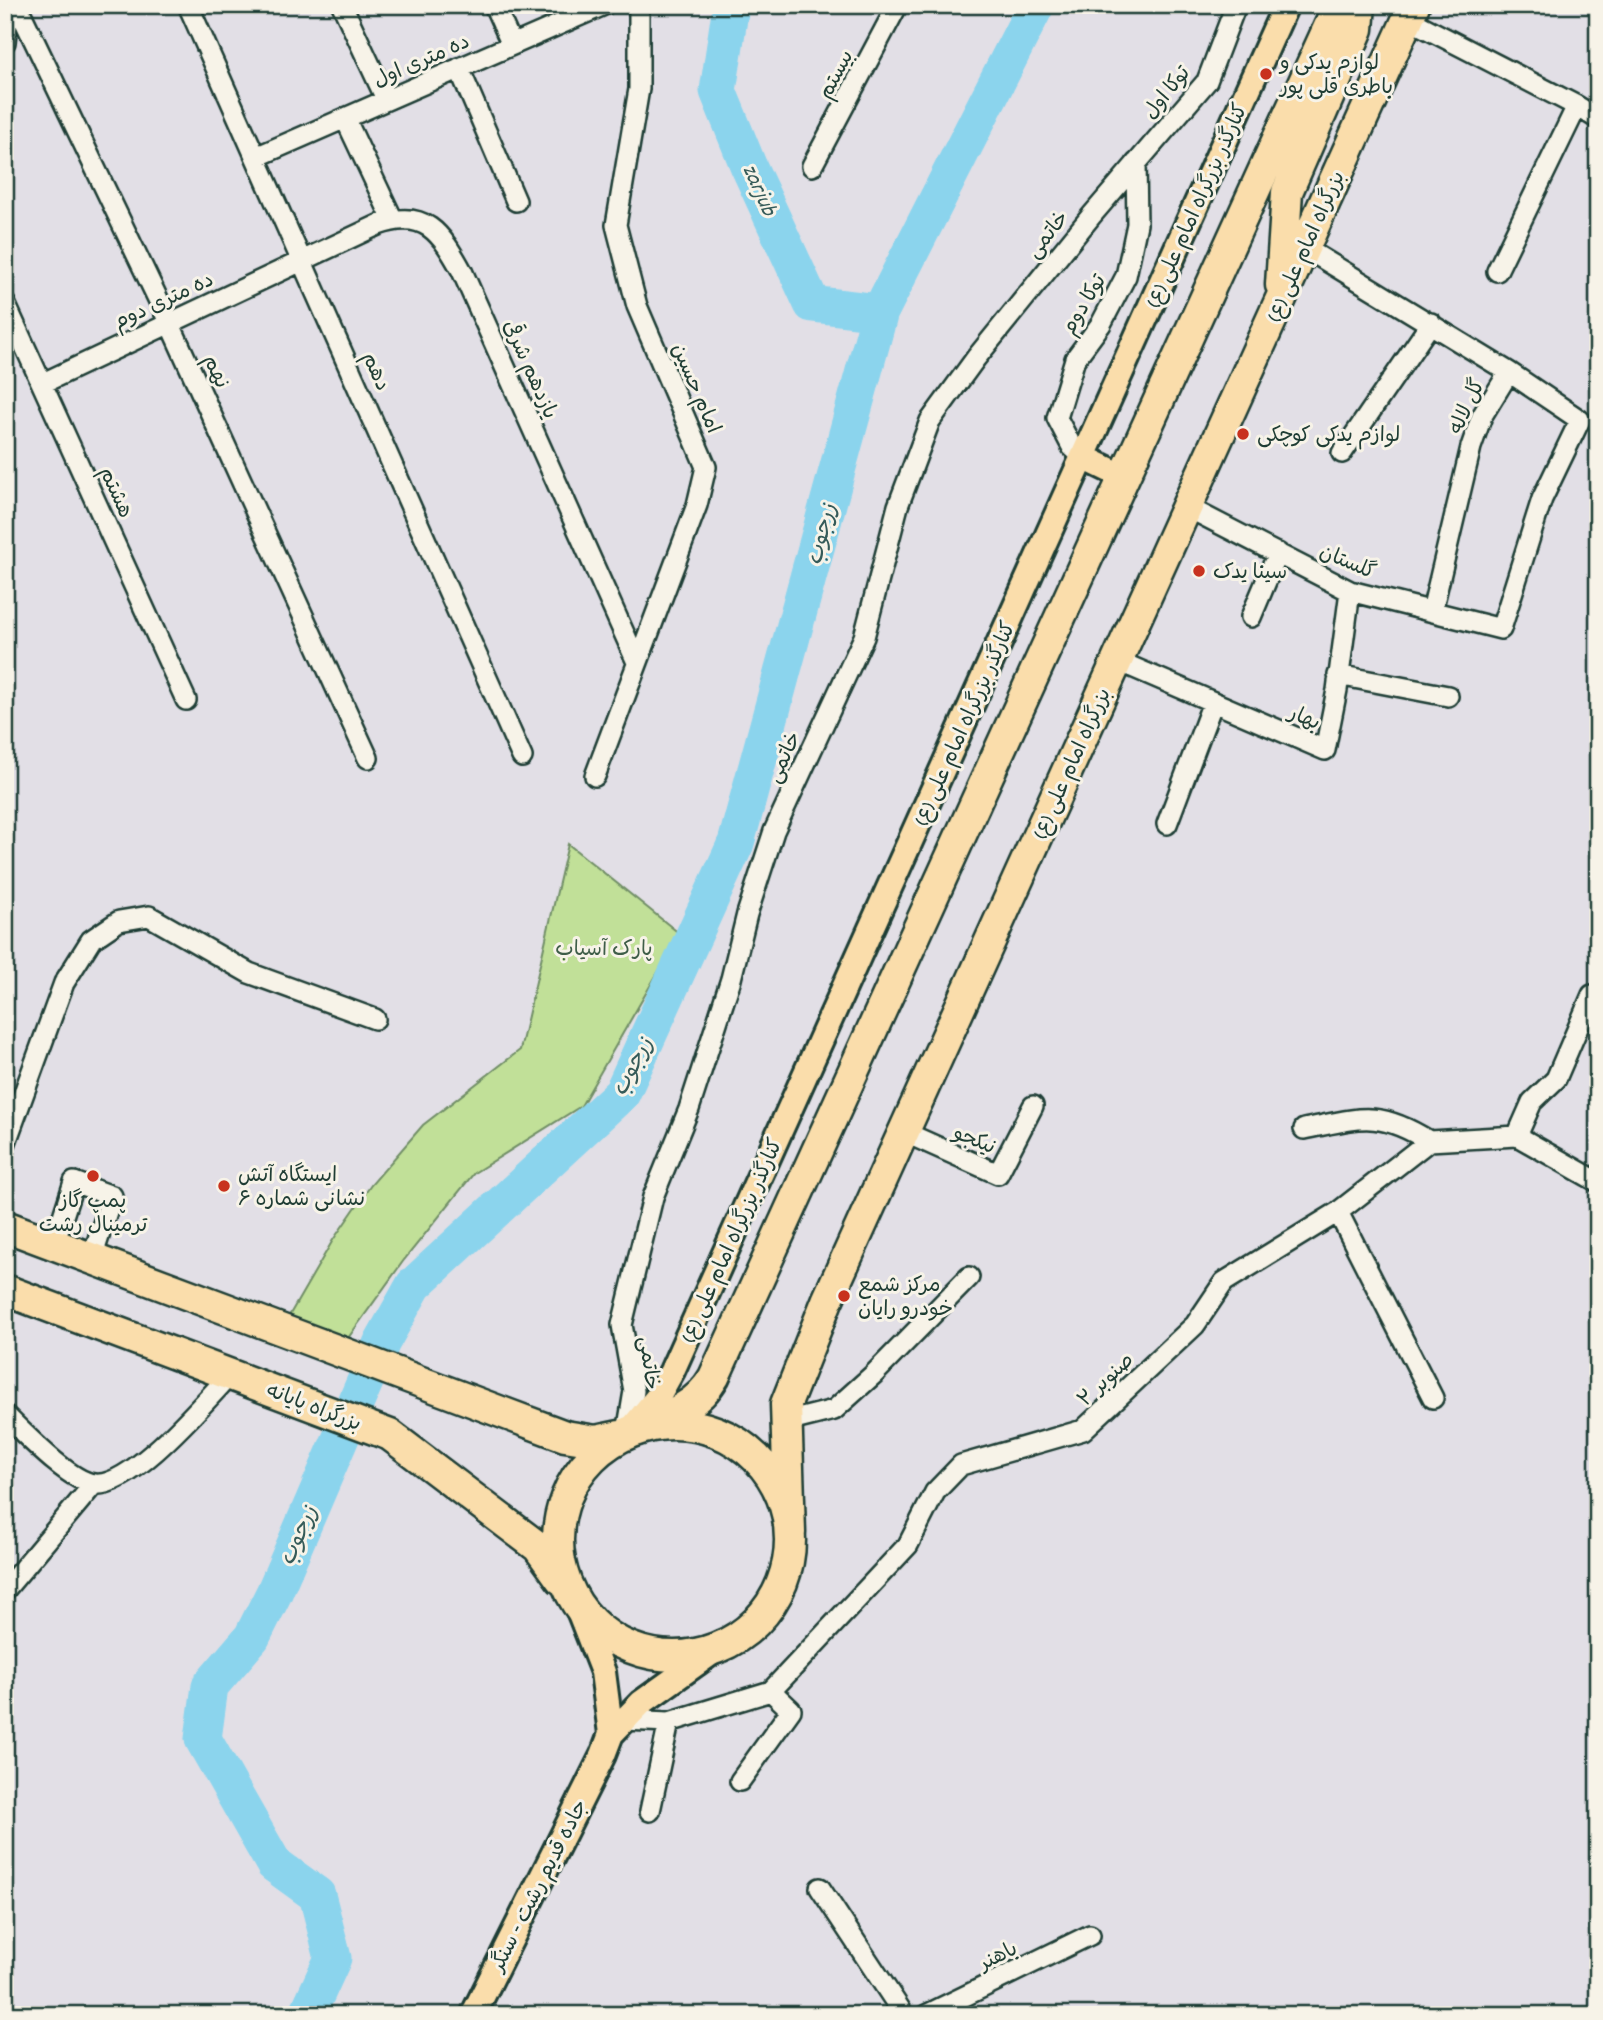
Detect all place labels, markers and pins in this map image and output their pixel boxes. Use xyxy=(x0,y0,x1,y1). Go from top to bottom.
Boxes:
place label: لوازم یدکی و باطری قلی پور xyxy=(1278,50,1393,104)
marker: لوازم یدکی و باطری قلی پور xyxy=(1258,66,1274,82)
place label: لوازم یدکی کوچکی xyxy=(1257,422,1400,452)
marker: لوازم یدکی کوچکی xyxy=(1235,426,1251,442)
place label: سینا یدک xyxy=(1213,559,1287,589)
marker: سینا یدک xyxy=(1191,563,1207,579)
place label: ایستگاه آتش نشانی شماره ۶ xyxy=(238,1162,365,1216)
marker: پمپ گاز ترمینال رشت xyxy=(85,1168,101,1184)
marker: ایستگاه آتش نشانی شماره ۶ xyxy=(216,1178,232,1194)
place label: پمپ گاز ترمینال رشت xyxy=(39,1188,148,1242)
place label: مرکز شمع خودرو رایان xyxy=(858,1272,953,1326)
marker: مرکز شمع خودرو رایان xyxy=(836,1288,852,1304)

